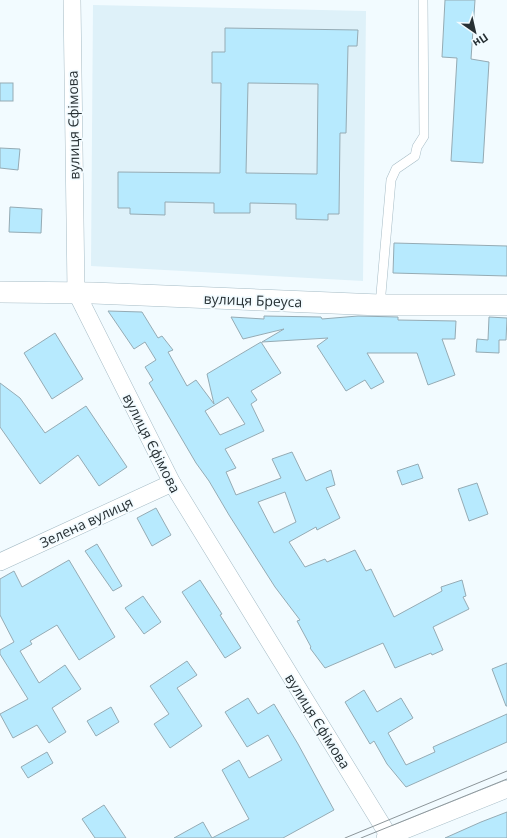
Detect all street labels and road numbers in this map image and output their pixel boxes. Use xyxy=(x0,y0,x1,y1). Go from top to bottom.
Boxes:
street label: вулиця Єфімова xyxy=(63,70,83,180)
street label: вулиця Бреуса xyxy=(203,289,303,311)
street label: вулиця Єфімова xyxy=(119,390,185,496)
street label: Зелена вулиця xyxy=(36,492,136,552)
street label: вулиця Єфімова xyxy=(281,670,355,772)

